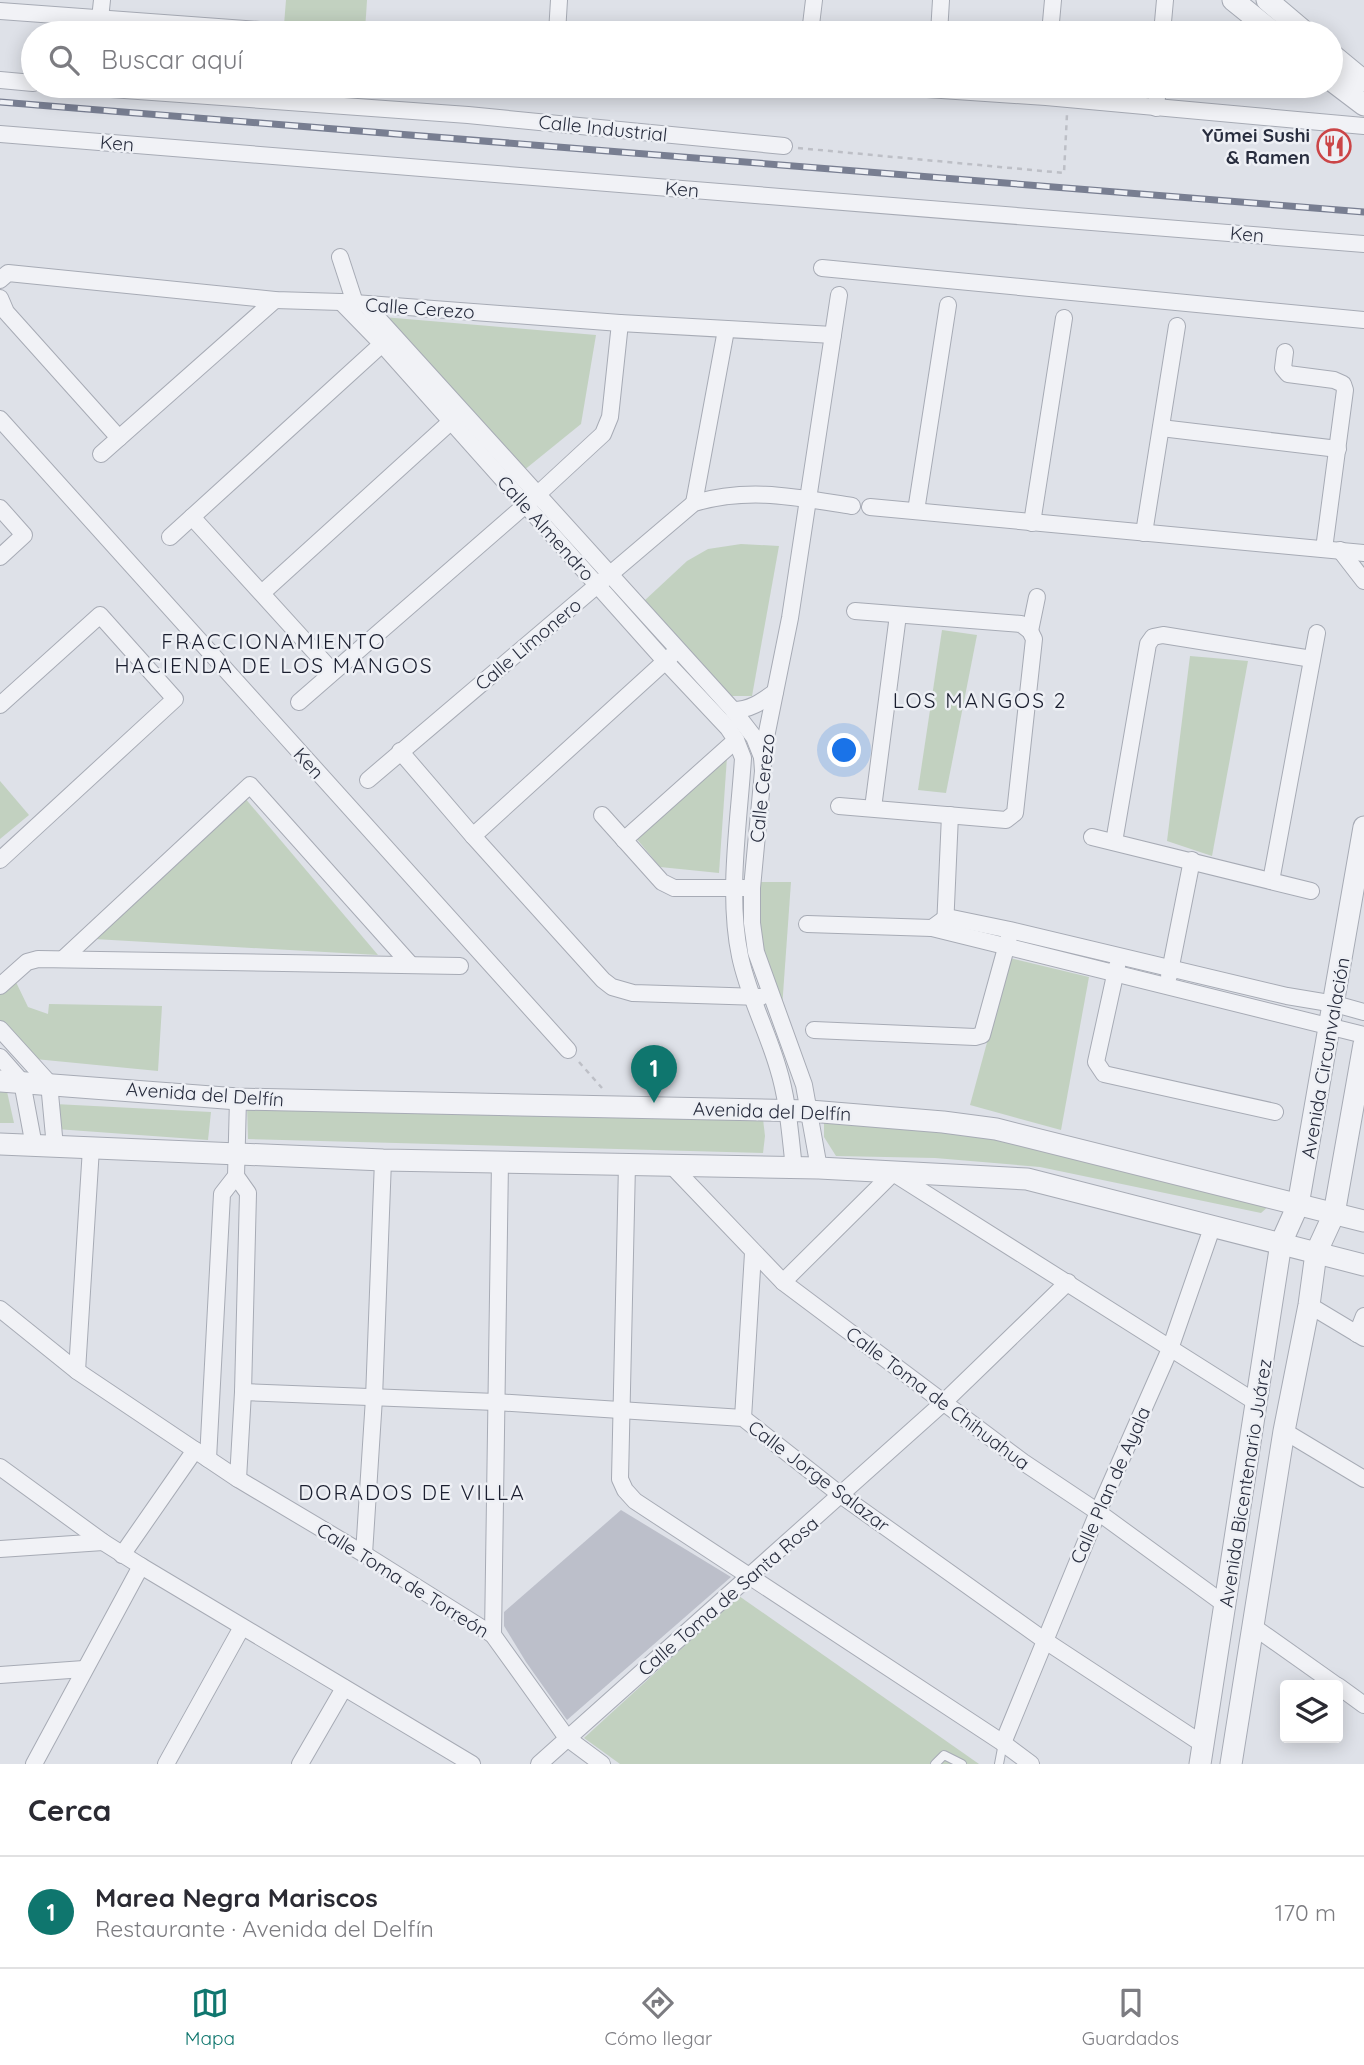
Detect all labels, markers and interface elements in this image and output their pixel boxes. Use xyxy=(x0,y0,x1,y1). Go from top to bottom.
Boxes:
search box xyxy=(21,21,1343,98)
icon: search xyxy=(45,41,83,79)
text: Buscar aquí xyxy=(101,43,243,76)
street label: Calle Industrial xyxy=(537,109,669,147)
place label: Yūmei Sushi & Ramen xyxy=(1202,123,1310,169)
restaurant icon: Yūmei Sushi & Ramen xyxy=(1315,127,1353,165)
street label: Ken xyxy=(99,130,135,156)
street label: Ken xyxy=(664,176,700,202)
street label: Ken xyxy=(1229,221,1265,247)
street label: Calle Cerezo xyxy=(365,292,475,324)
street label: Calle Almendro xyxy=(492,470,600,586)
street label: Calle Limonero xyxy=(470,593,586,695)
district label: FRACCIONAMIENTO HACIENDA DE LOS MANGOS xyxy=(114,628,434,678)
district label: LOS MANGOS 2 xyxy=(893,687,1067,713)
street label: Calle Cerezo xyxy=(744,732,780,844)
your location xyxy=(827,733,861,767)
street label: Ken xyxy=(289,742,329,784)
street label: Avenida Circunvalación xyxy=(1295,955,1355,1161)
pin: 1 xyxy=(631,1045,677,1103)
street label: Avenida del Delfín xyxy=(125,1077,285,1111)
street label: Avenida del Delfín xyxy=(692,1096,852,1126)
street label: Calle Toma de Chihuahua xyxy=(841,1321,1035,1475)
street label: Avenida Bicentenario Juárez xyxy=(1213,1357,1277,1609)
street label: Calle Plan de Ayala xyxy=(1065,1403,1155,1567)
street label: Calle Jorge Salazar xyxy=(743,1415,895,1538)
district label: DORADOS DE VILLA xyxy=(298,1479,526,1505)
street label: Calle Toma de Santa Rosa xyxy=(633,1511,823,1681)
street label: Calle Toma de Torreón xyxy=(312,1517,494,1643)
map controls xyxy=(1280,1680,1343,1743)
button: layers xyxy=(1280,1680,1343,1743)
text: Cerca xyxy=(28,1791,111,1829)
text: Marea Negra Mariscos xyxy=(95,1881,378,1914)
text: 1 xyxy=(47,1898,55,1927)
text: 170 m xyxy=(1275,1898,1336,1927)
text: Restaurante · Avenida del Delfín xyxy=(95,1914,434,1943)
tab: Mapa xyxy=(185,1984,235,2050)
tab: Cómo llegar xyxy=(605,1984,712,2050)
tab: Guardados xyxy=(1082,1984,1179,2050)

